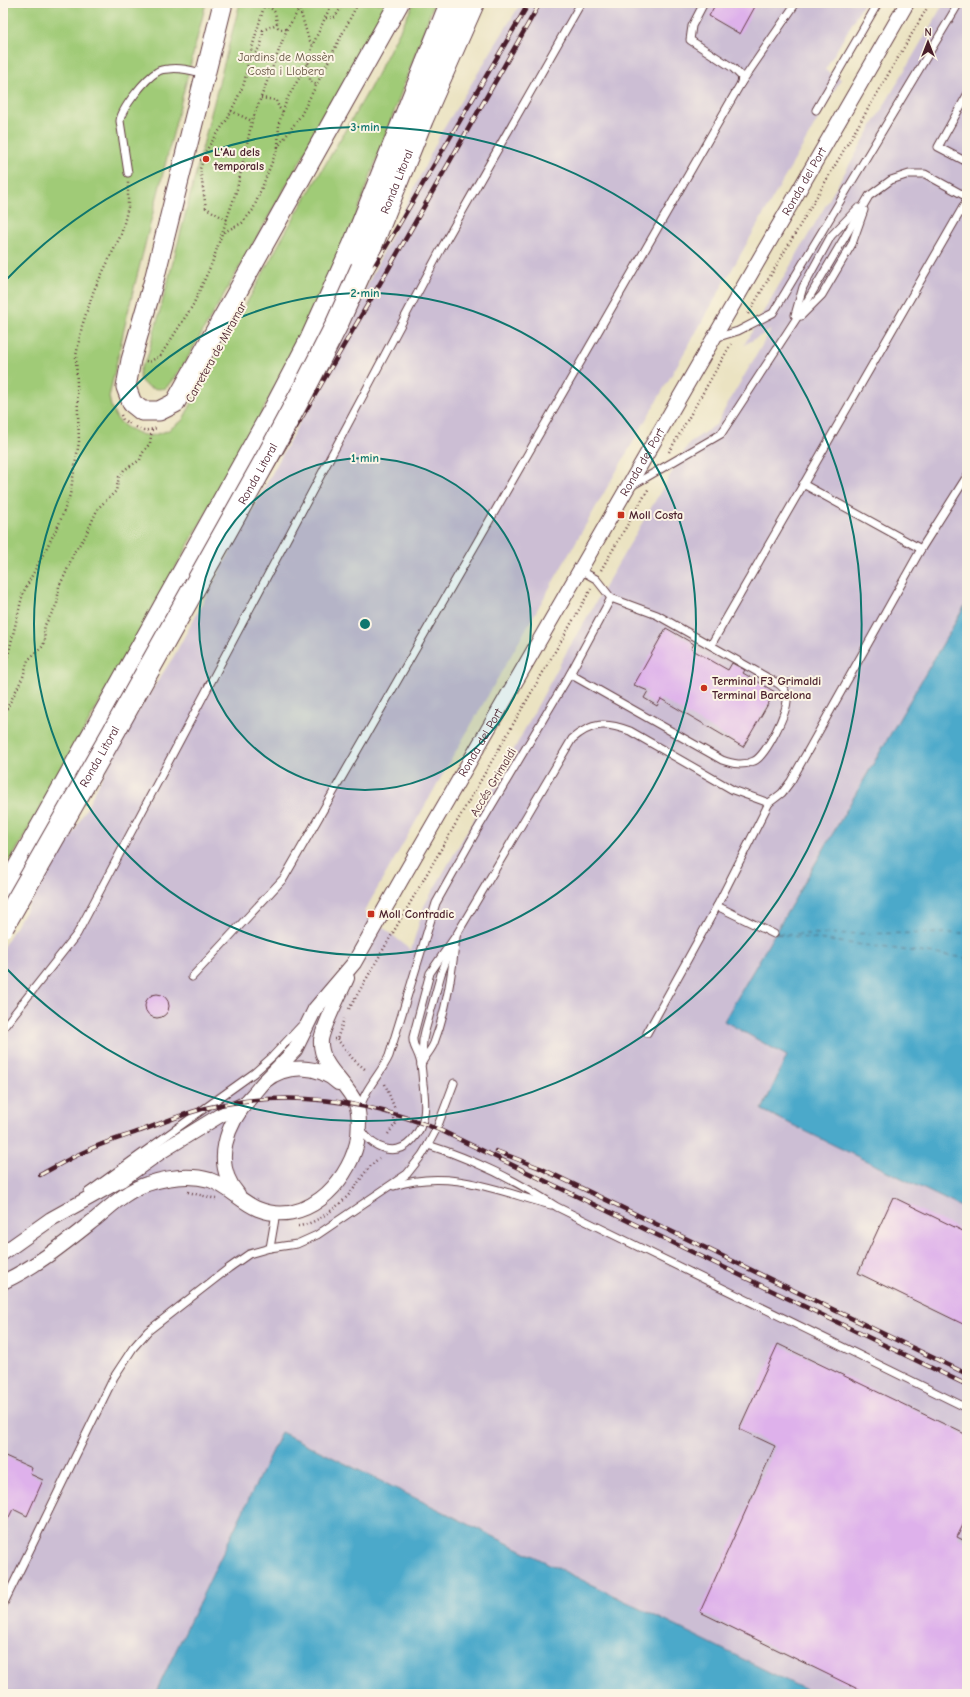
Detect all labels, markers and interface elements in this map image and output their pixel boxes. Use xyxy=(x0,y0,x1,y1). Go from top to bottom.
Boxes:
north arrow xyxy=(908,22,948,62)
text: N xyxy=(924,26,932,39)
park label: Jardins de Mossèn Costa i Llobera xyxy=(238,50,334,78)
text: 3 min xyxy=(350,120,380,134)
street label: Ronda del Port xyxy=(779,144,830,218)
place label: L'Au dels temporals xyxy=(213,145,264,173)
street label: Ronda Litoral xyxy=(378,147,416,216)
marker: L'Au dels temporals xyxy=(201,154,211,164)
text: 2 min xyxy=(350,286,380,300)
street label: Carretera de Miramar xyxy=(182,299,250,405)
street label: Ronda del Port xyxy=(617,425,668,499)
street label: Ronda Litoral xyxy=(235,441,280,507)
text: 1 min xyxy=(351,451,379,465)
place label: Moll Costa xyxy=(629,508,683,522)
marker: Moll Costa xyxy=(616,510,626,520)
centre of rings xyxy=(358,617,372,631)
place label: Terminal F3 Grimaldi Terminal Barcelona xyxy=(712,674,821,702)
marker: Terminal F3 Grimaldi Terminal Barcelona xyxy=(699,683,709,693)
street label: Ronda del Port xyxy=(455,706,506,779)
street label: Ronda Litoral xyxy=(77,724,123,790)
street label: Accés Grimaldi xyxy=(467,745,519,819)
place label: Moll Contradic xyxy=(379,907,454,921)
marker: Moll Contradic xyxy=(366,909,376,919)

